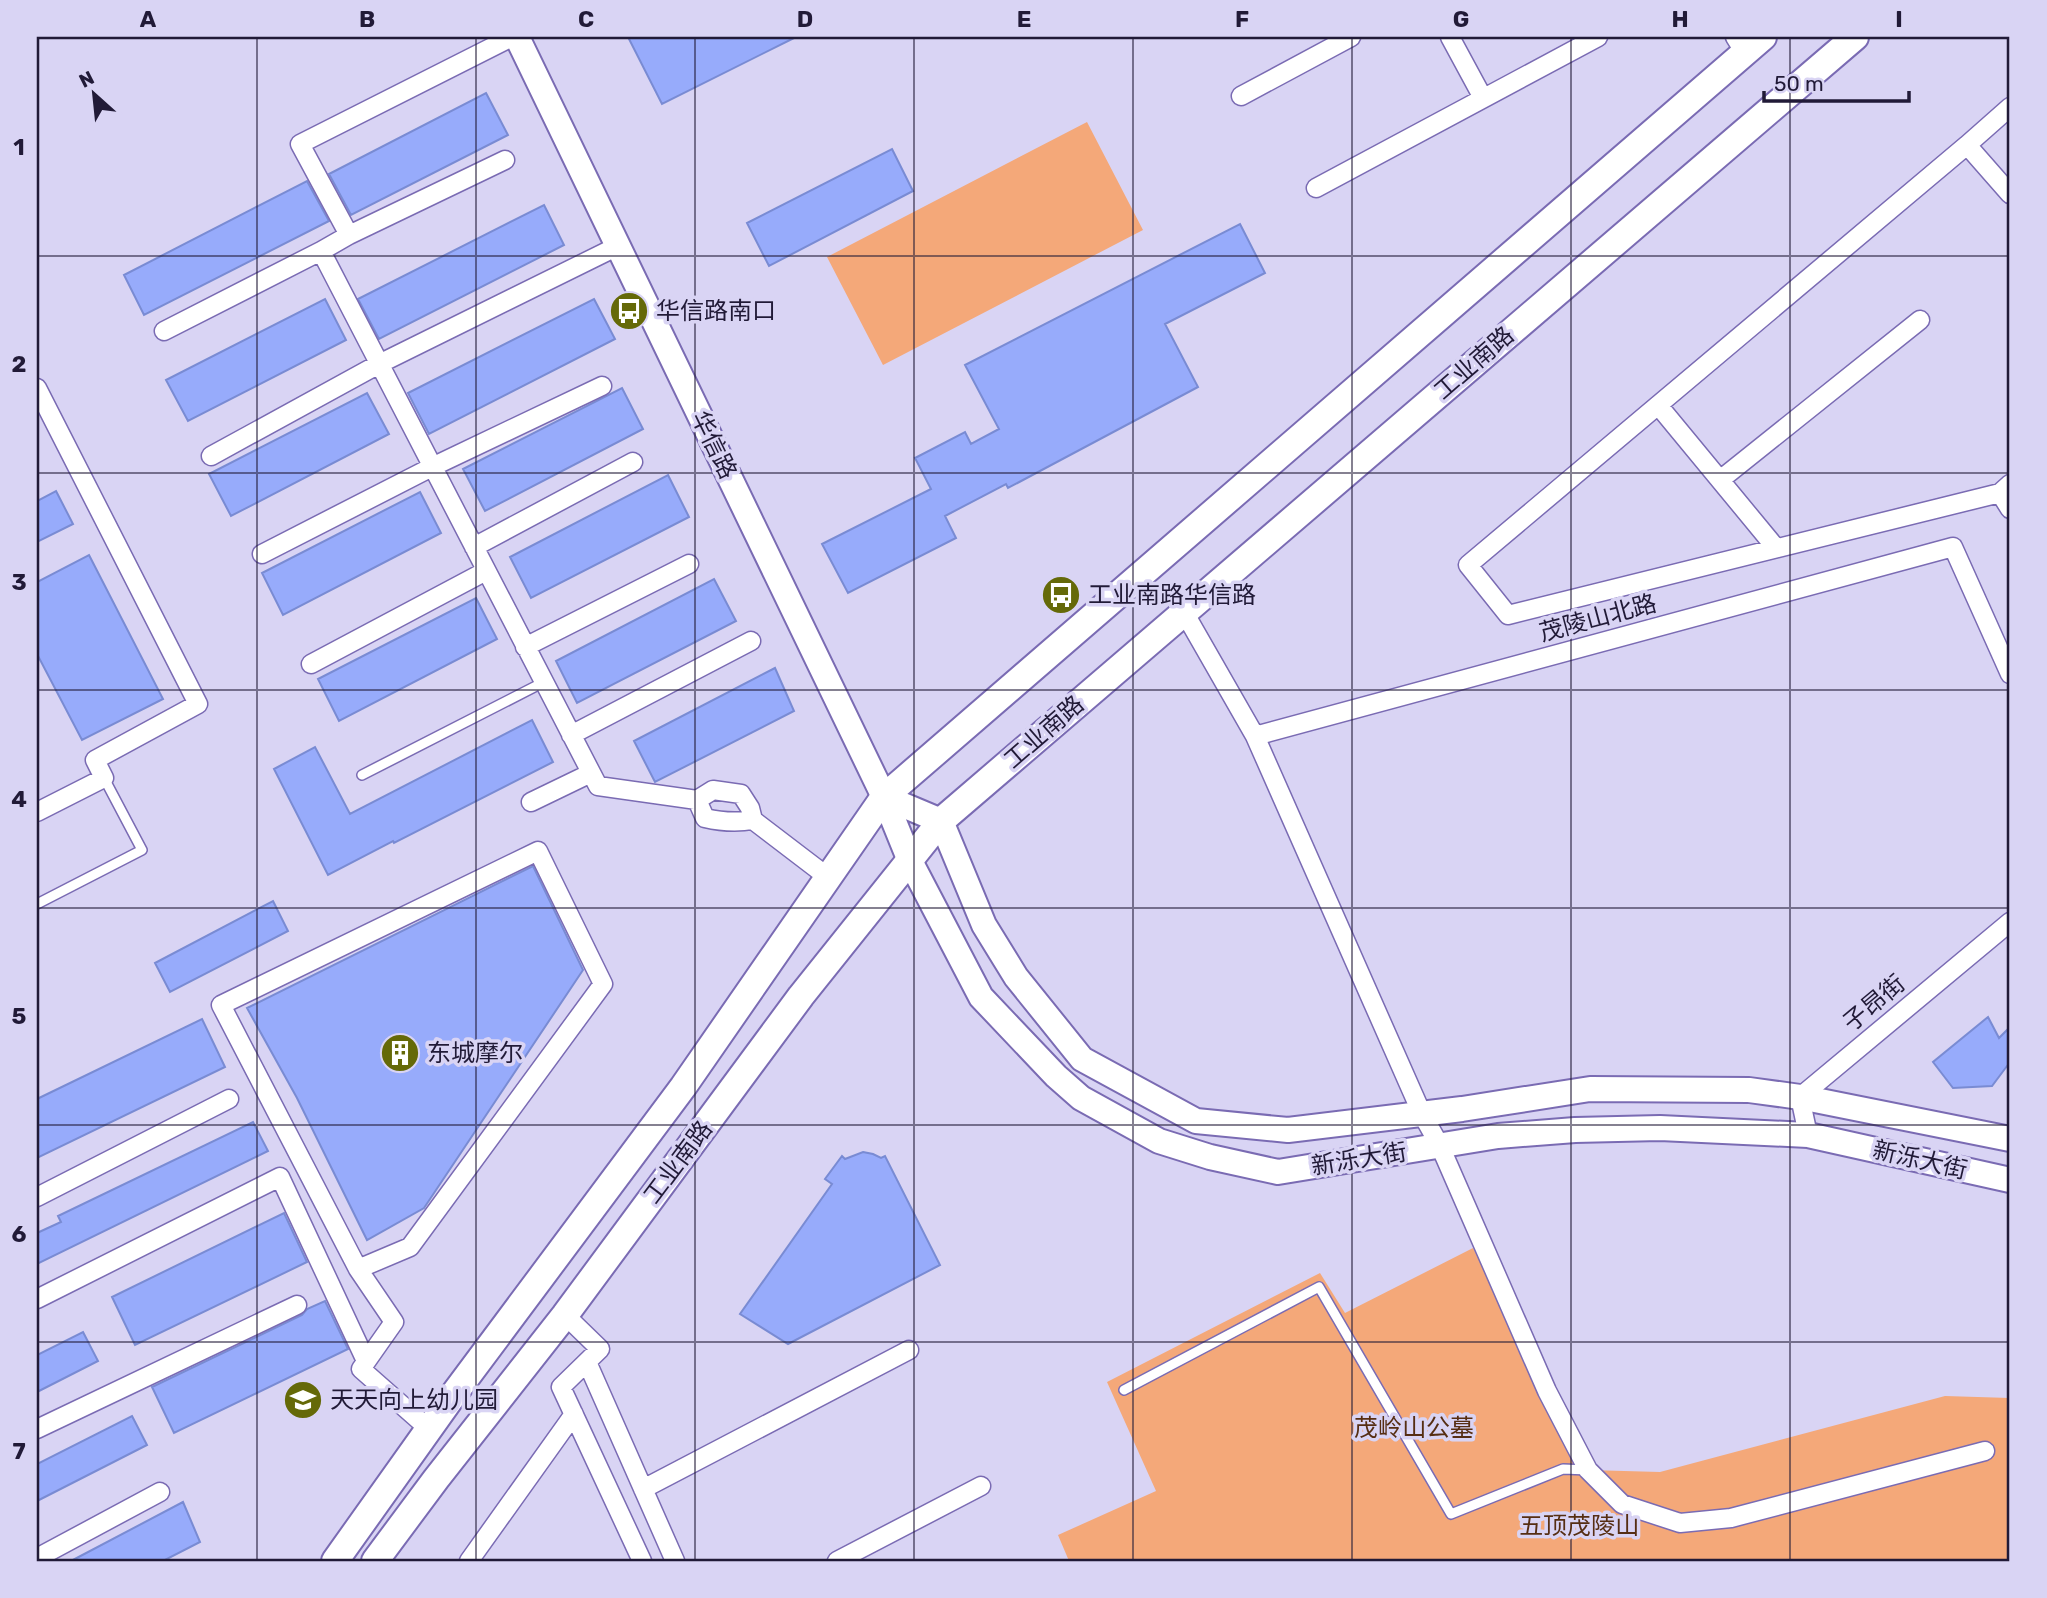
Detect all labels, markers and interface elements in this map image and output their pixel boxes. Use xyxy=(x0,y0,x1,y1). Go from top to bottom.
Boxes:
text: A xyxy=(140,5,157,33)
text: B xyxy=(359,5,375,33)
text: C xyxy=(578,5,594,33)
text: D xyxy=(797,5,813,33)
text: E xyxy=(1017,5,1031,33)
text: F xyxy=(1235,5,1249,33)
text: G xyxy=(1453,5,1469,33)
text: H xyxy=(1671,5,1689,33)
text: I xyxy=(1895,5,1903,33)
north arrow xyxy=(60,60,130,130)
scale bar xyxy=(1764,60,1909,104)
text: N xyxy=(75,66,98,93)
text: 50 m xyxy=(1774,71,1824,96)
text: 1 xyxy=(13,133,25,161)
bus stop icon: 华信路南口 xyxy=(608,290,650,332)
place label: 华信路南口 xyxy=(656,297,776,325)
street label: 工业南路 xyxy=(1429,321,1519,405)
text: 2 xyxy=(12,350,26,378)
street label: 华信路 xyxy=(686,407,742,483)
text: 3 xyxy=(11,568,27,596)
bus stop icon: 工业南路华信路 xyxy=(1040,574,1082,616)
place label: 工业南路华信路 xyxy=(1088,581,1256,609)
street label: 茂陵山北路 xyxy=(1536,589,1660,647)
street label: 工业南路 xyxy=(999,690,1089,774)
text: 4 xyxy=(11,785,27,813)
street label: 子昂街 xyxy=(1837,969,1911,1037)
text: 5 xyxy=(12,1002,27,1030)
building icon: 东城摩尔 xyxy=(379,1032,421,1074)
place label: 东城摩尔 xyxy=(427,1039,523,1067)
street label: 工业南路 xyxy=(638,1115,718,1209)
street label: 新泺大街 xyxy=(1870,1136,1970,1184)
street label: 新泺大街 xyxy=(1309,1138,1409,1180)
text: 6 xyxy=(12,1220,27,1248)
school or university icon: 天天向上幼儿园 xyxy=(282,1379,324,1421)
place label: 天天向上幼儿园 xyxy=(330,1386,498,1414)
park label: 茂岭山公墓 xyxy=(1354,1414,1474,1442)
text: 7 xyxy=(12,1437,26,1465)
park label: 五顶茂陵山 xyxy=(1519,1512,1639,1540)

